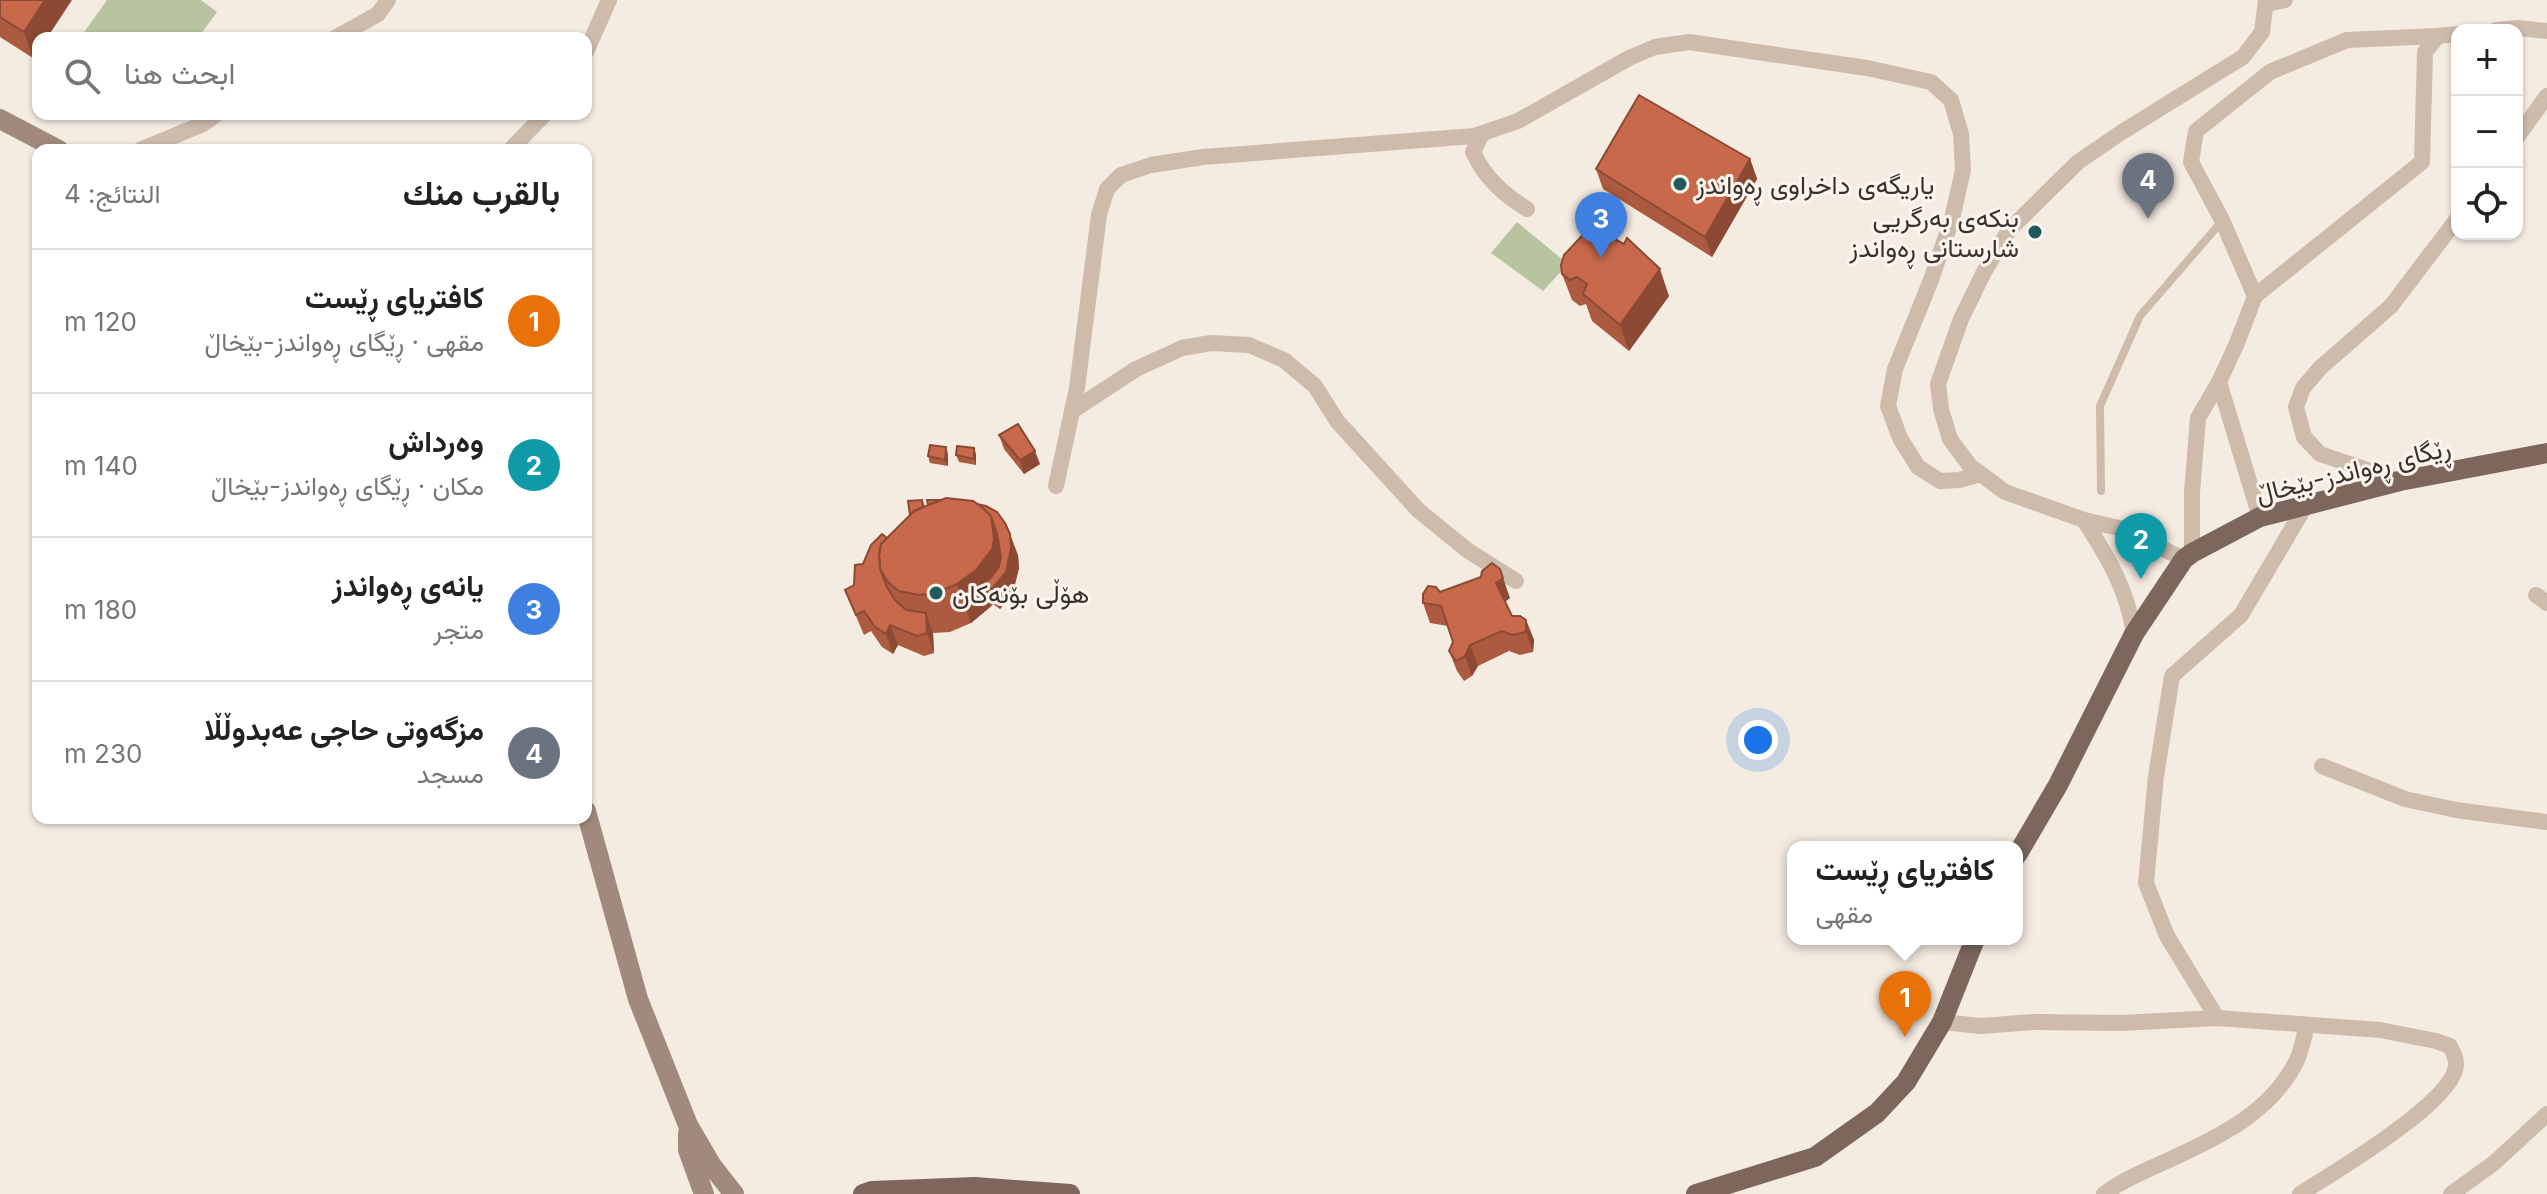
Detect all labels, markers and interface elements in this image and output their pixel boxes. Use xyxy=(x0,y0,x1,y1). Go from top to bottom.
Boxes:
map controls xyxy=(2451,24,2523,240)
button: + xyxy=(2451,24,2523,96)
search box xyxy=(32,32,592,120)
icon: search xyxy=(60,54,104,98)
text: ابحث هنا xyxy=(124,55,235,91)
button: − xyxy=(2451,96,2523,168)
pin: 4 xyxy=(2122,153,2174,219)
button: locate xyxy=(2451,168,2523,240)
place label: یاریگەی داخراوی ڕەواندز xyxy=(1695,169,1934,206)
text: بالقرب منك xyxy=(403,172,560,213)
marker: یاریگەی داخراوی ڕەواندز xyxy=(1671,175,1689,193)
text: النتائج: 4 xyxy=(64,178,161,209)
pin: 3 xyxy=(1575,192,1627,258)
place label: بنکەی بەرگریی شارستانی ڕەواندز xyxy=(1848,202,2019,269)
marker: بنکەی بەرگریی شارستانی ڕەواندز xyxy=(2026,223,2044,241)
text: کافتریای ڕێست xyxy=(305,279,484,315)
text: 120 m xyxy=(64,306,137,337)
text: 1 xyxy=(528,306,540,337)
text: مقهى · ڕێگای ڕەواندز-بێخاڵ xyxy=(205,326,484,357)
text: وەرداش xyxy=(388,423,484,459)
street label: ڕێگای ڕەواندز-بێخاڵ xyxy=(2252,431,2455,515)
text: 140 m xyxy=(64,450,138,481)
text: 2 xyxy=(526,450,542,481)
text: مكان · ڕێگای ڕەواندز-بێخاڵ xyxy=(211,470,484,501)
pin: 2 xyxy=(2115,513,2167,579)
text: یانەی ڕەواندز xyxy=(332,567,484,603)
place label: هۆڵی بۆنەکان xyxy=(952,578,1089,610)
marker: هۆڵی بۆنەکان xyxy=(927,584,945,602)
text: 180 m xyxy=(64,594,137,625)
text: 3 xyxy=(526,594,542,625)
text: متجر xyxy=(433,614,484,645)
text: مزگەوتی حاجی عەبدوڵڵا xyxy=(204,711,484,747)
your location xyxy=(1738,720,1778,760)
text: 230 m xyxy=(64,738,142,769)
text: 4 xyxy=(525,738,543,769)
text: مسجد xyxy=(417,758,484,789)
popup xyxy=(1787,841,2023,945)
text: کافتریای ڕێست xyxy=(1815,851,1995,887)
text: مقهى xyxy=(1815,898,1873,929)
pin: 1 xyxy=(1879,971,1931,1037)

